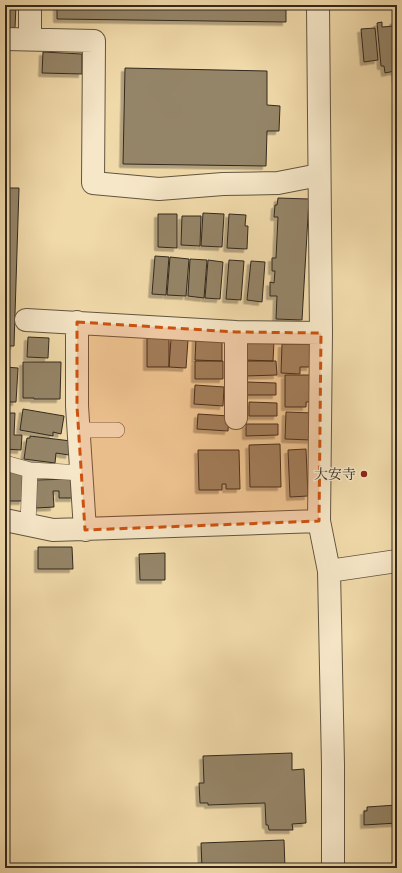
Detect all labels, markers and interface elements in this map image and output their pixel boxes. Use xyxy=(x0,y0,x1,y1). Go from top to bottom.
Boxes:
place label: 大安寺 xyxy=(314,465,356,484)
marker: 大安寺 xyxy=(359,469,369,479)

